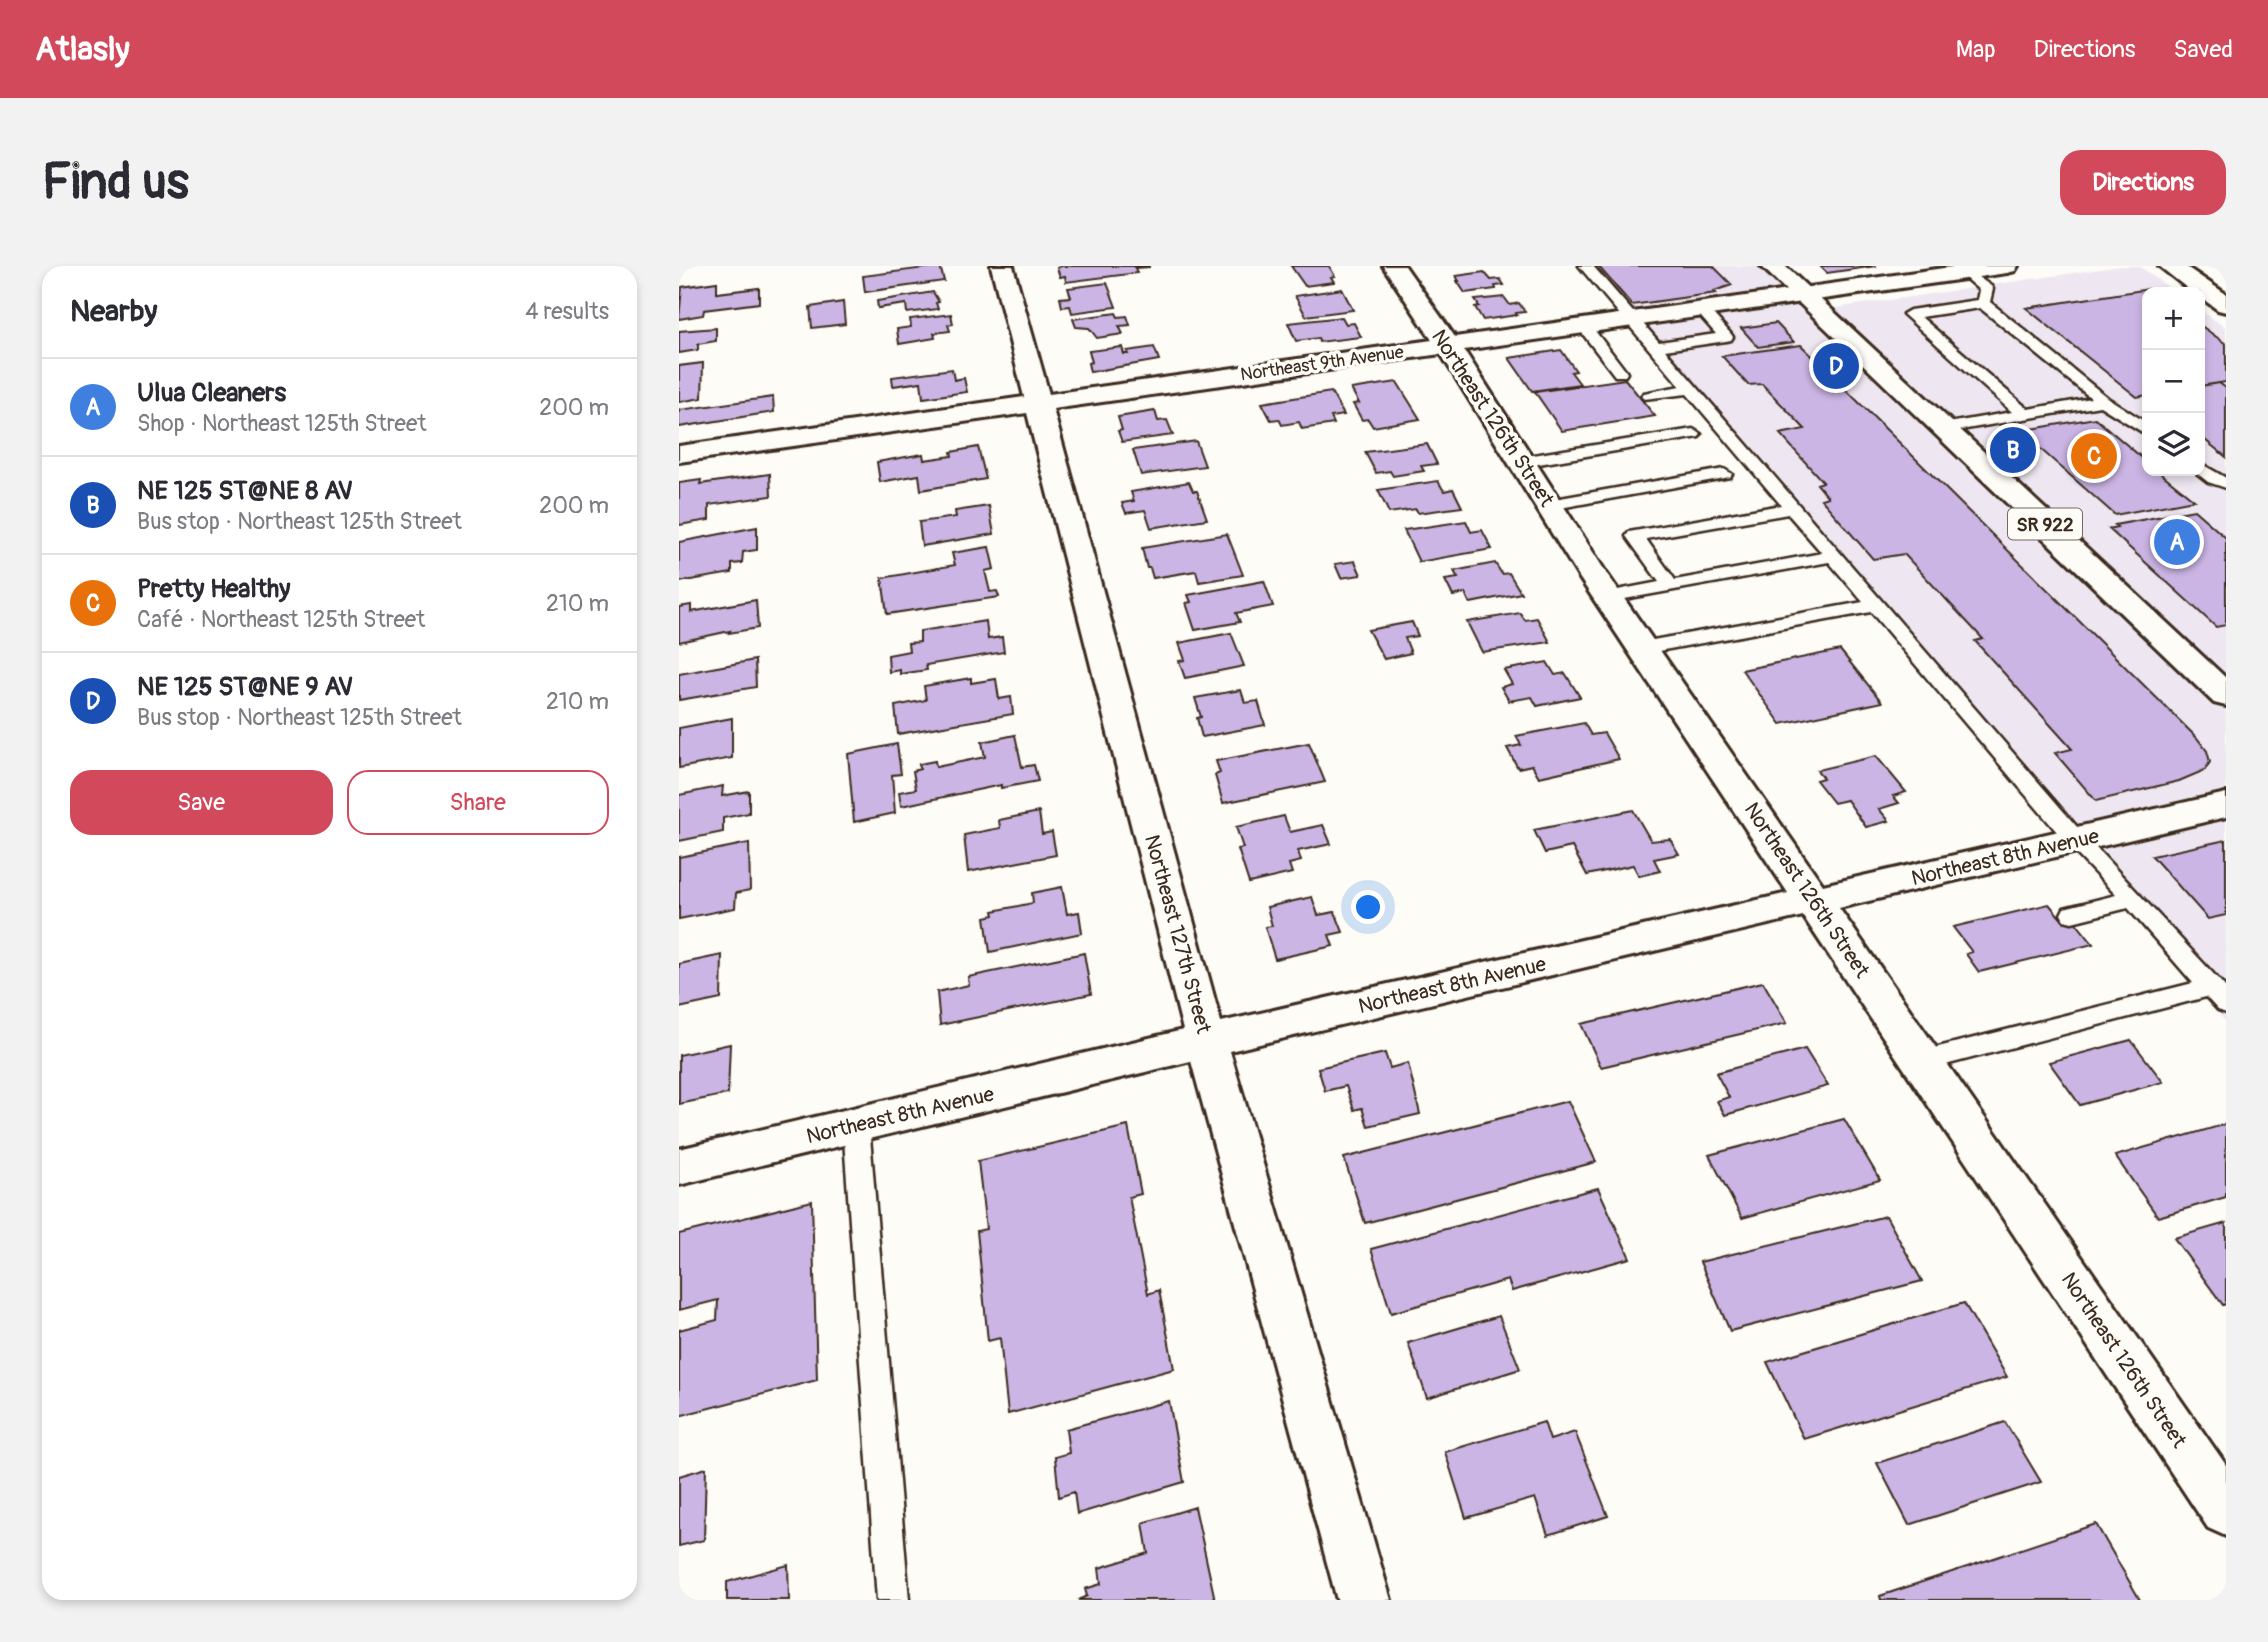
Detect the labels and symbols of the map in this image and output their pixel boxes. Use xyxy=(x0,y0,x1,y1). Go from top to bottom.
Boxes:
street label: Northeast 126th Street xyxy=(1425,325,1560,512)
pin: D xyxy=(1813,340,1859,392)
street label: Northeast 9th Avenue xyxy=(1239,341,1405,386)
pin: B xyxy=(1990,424,2036,476)
pin: C xyxy=(2071,430,2117,482)
road number: SR 922 xyxy=(2008,508,2082,540)
pin: A xyxy=(2154,516,2200,568)
street label: Northeast 126th Street xyxy=(1738,797,1876,984)
street label: Northeast 8th Avenue xyxy=(1909,823,2102,892)
street label: Northeast 127th Street xyxy=(1138,832,1217,1037)
your location xyxy=(1351,890,1385,924)
street label: Northeast 8th Avenue xyxy=(1356,951,1549,1020)
street label: Northeast 8th Avenue xyxy=(804,1081,997,1150)
street label: Northeast 126th Street xyxy=(2055,1267,2193,1454)

